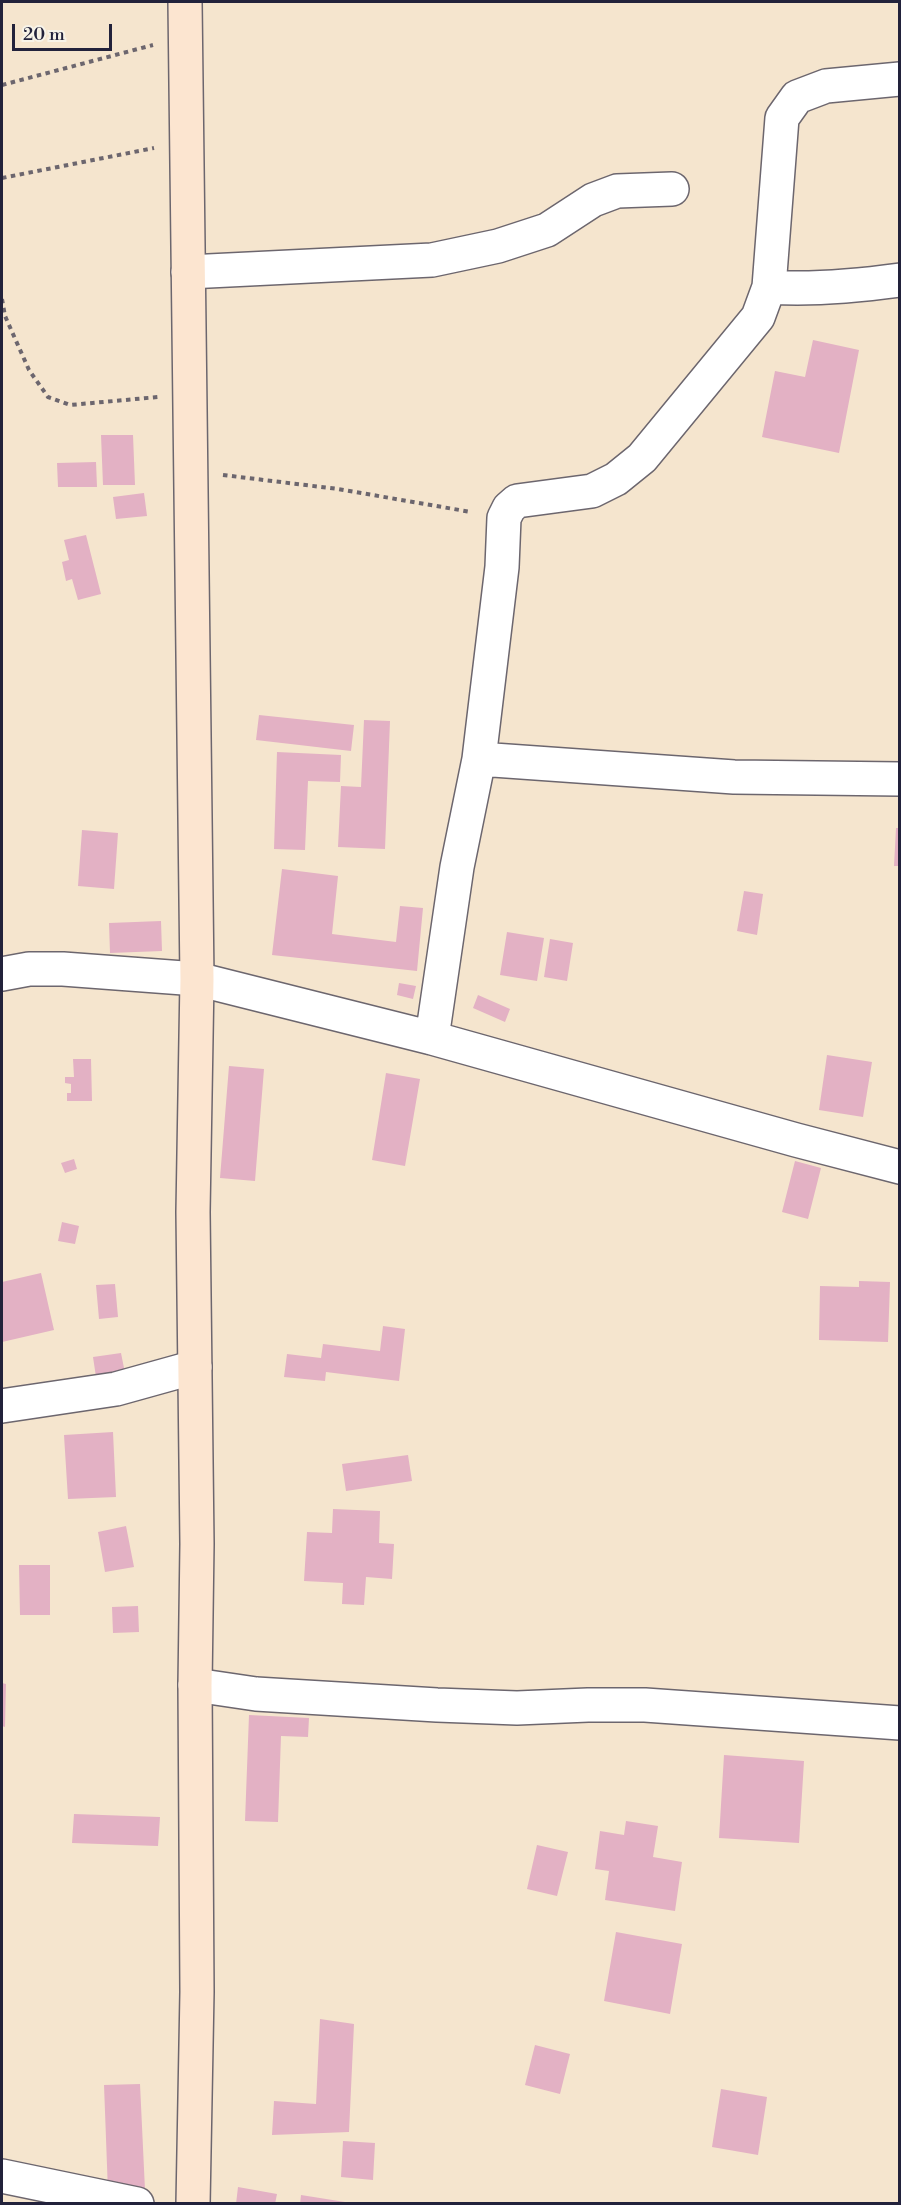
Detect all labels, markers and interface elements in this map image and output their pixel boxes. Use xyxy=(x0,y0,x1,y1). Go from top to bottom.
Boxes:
scale bar xyxy=(15,12,116,50)
text: 20 m xyxy=(23,23,65,46)

